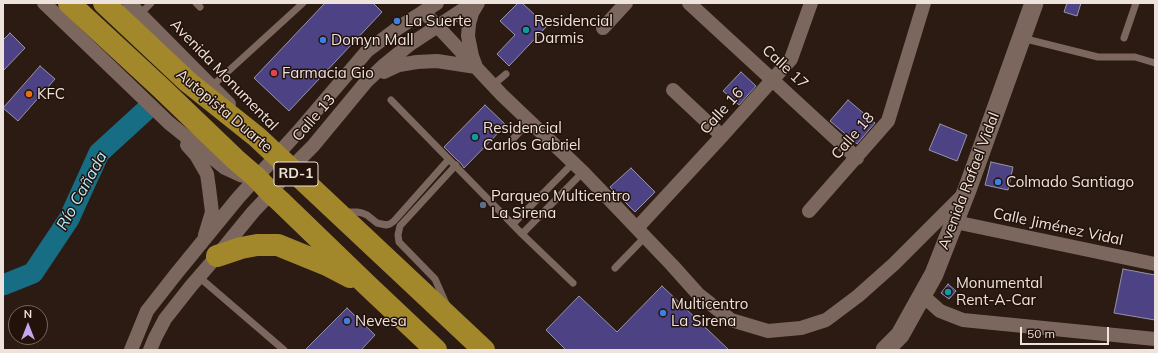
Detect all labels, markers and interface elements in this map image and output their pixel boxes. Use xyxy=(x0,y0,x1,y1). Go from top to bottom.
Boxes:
place label: La Suerte xyxy=(405,12,471,30)
place label: Residencial Darmis xyxy=(534,12,613,47)
street label: Avenida Monumental xyxy=(166,16,282,134)
marker: La Suerte xyxy=(392,16,402,26)
marker: Residencial Darmis xyxy=(521,25,531,35)
place label: Domyn Mall xyxy=(331,31,414,49)
marker: Domyn Mall xyxy=(318,35,328,45)
street label: Calle 17 xyxy=(758,41,812,93)
place label: Farmacia Gio xyxy=(282,64,374,82)
street label: Autopista Duarte xyxy=(172,66,276,156)
marker: Farmacia Gio xyxy=(269,68,279,78)
street label: Calle 16 xyxy=(696,84,748,138)
place label: KFC xyxy=(37,85,65,103)
marker: KFC xyxy=(24,89,34,99)
street label: Calle 13 xyxy=(289,91,339,145)
street label: Calle 18 xyxy=(828,109,878,163)
street label: Avenida Rafael Vidal xyxy=(935,110,1003,252)
place label: Residencial Carlos Gabriel xyxy=(483,119,581,154)
marker: Residencial Carlos Gabriel xyxy=(470,132,480,142)
water label: Río Cañada xyxy=(53,148,111,234)
road number: RD-1 xyxy=(274,162,318,186)
place label: Colmado Santiago xyxy=(1006,173,1134,191)
marker: Colmado Santiago xyxy=(993,177,1003,187)
place label: Parqueo Multicentro La Sirena xyxy=(491,187,630,222)
marker: Parqueo Multicentro La Sirena xyxy=(478,200,488,210)
street label: Calle Jiménez Vidal xyxy=(991,204,1125,250)
place label: Monumental Rent-A-Car xyxy=(956,274,1043,309)
marker: Monumental Rent-A-Car xyxy=(943,287,953,297)
place label: Multicentro La Sirena xyxy=(671,295,748,330)
north arrow xyxy=(8,305,48,345)
text: N xyxy=(24,307,32,321)
marker: Multicentro La Sirena xyxy=(658,308,668,318)
place label: Nevesa xyxy=(355,312,407,330)
marker: Nevesa xyxy=(342,316,352,326)
scale bar xyxy=(1022,319,1111,345)
text: 50 m xyxy=(1027,326,1055,341)

